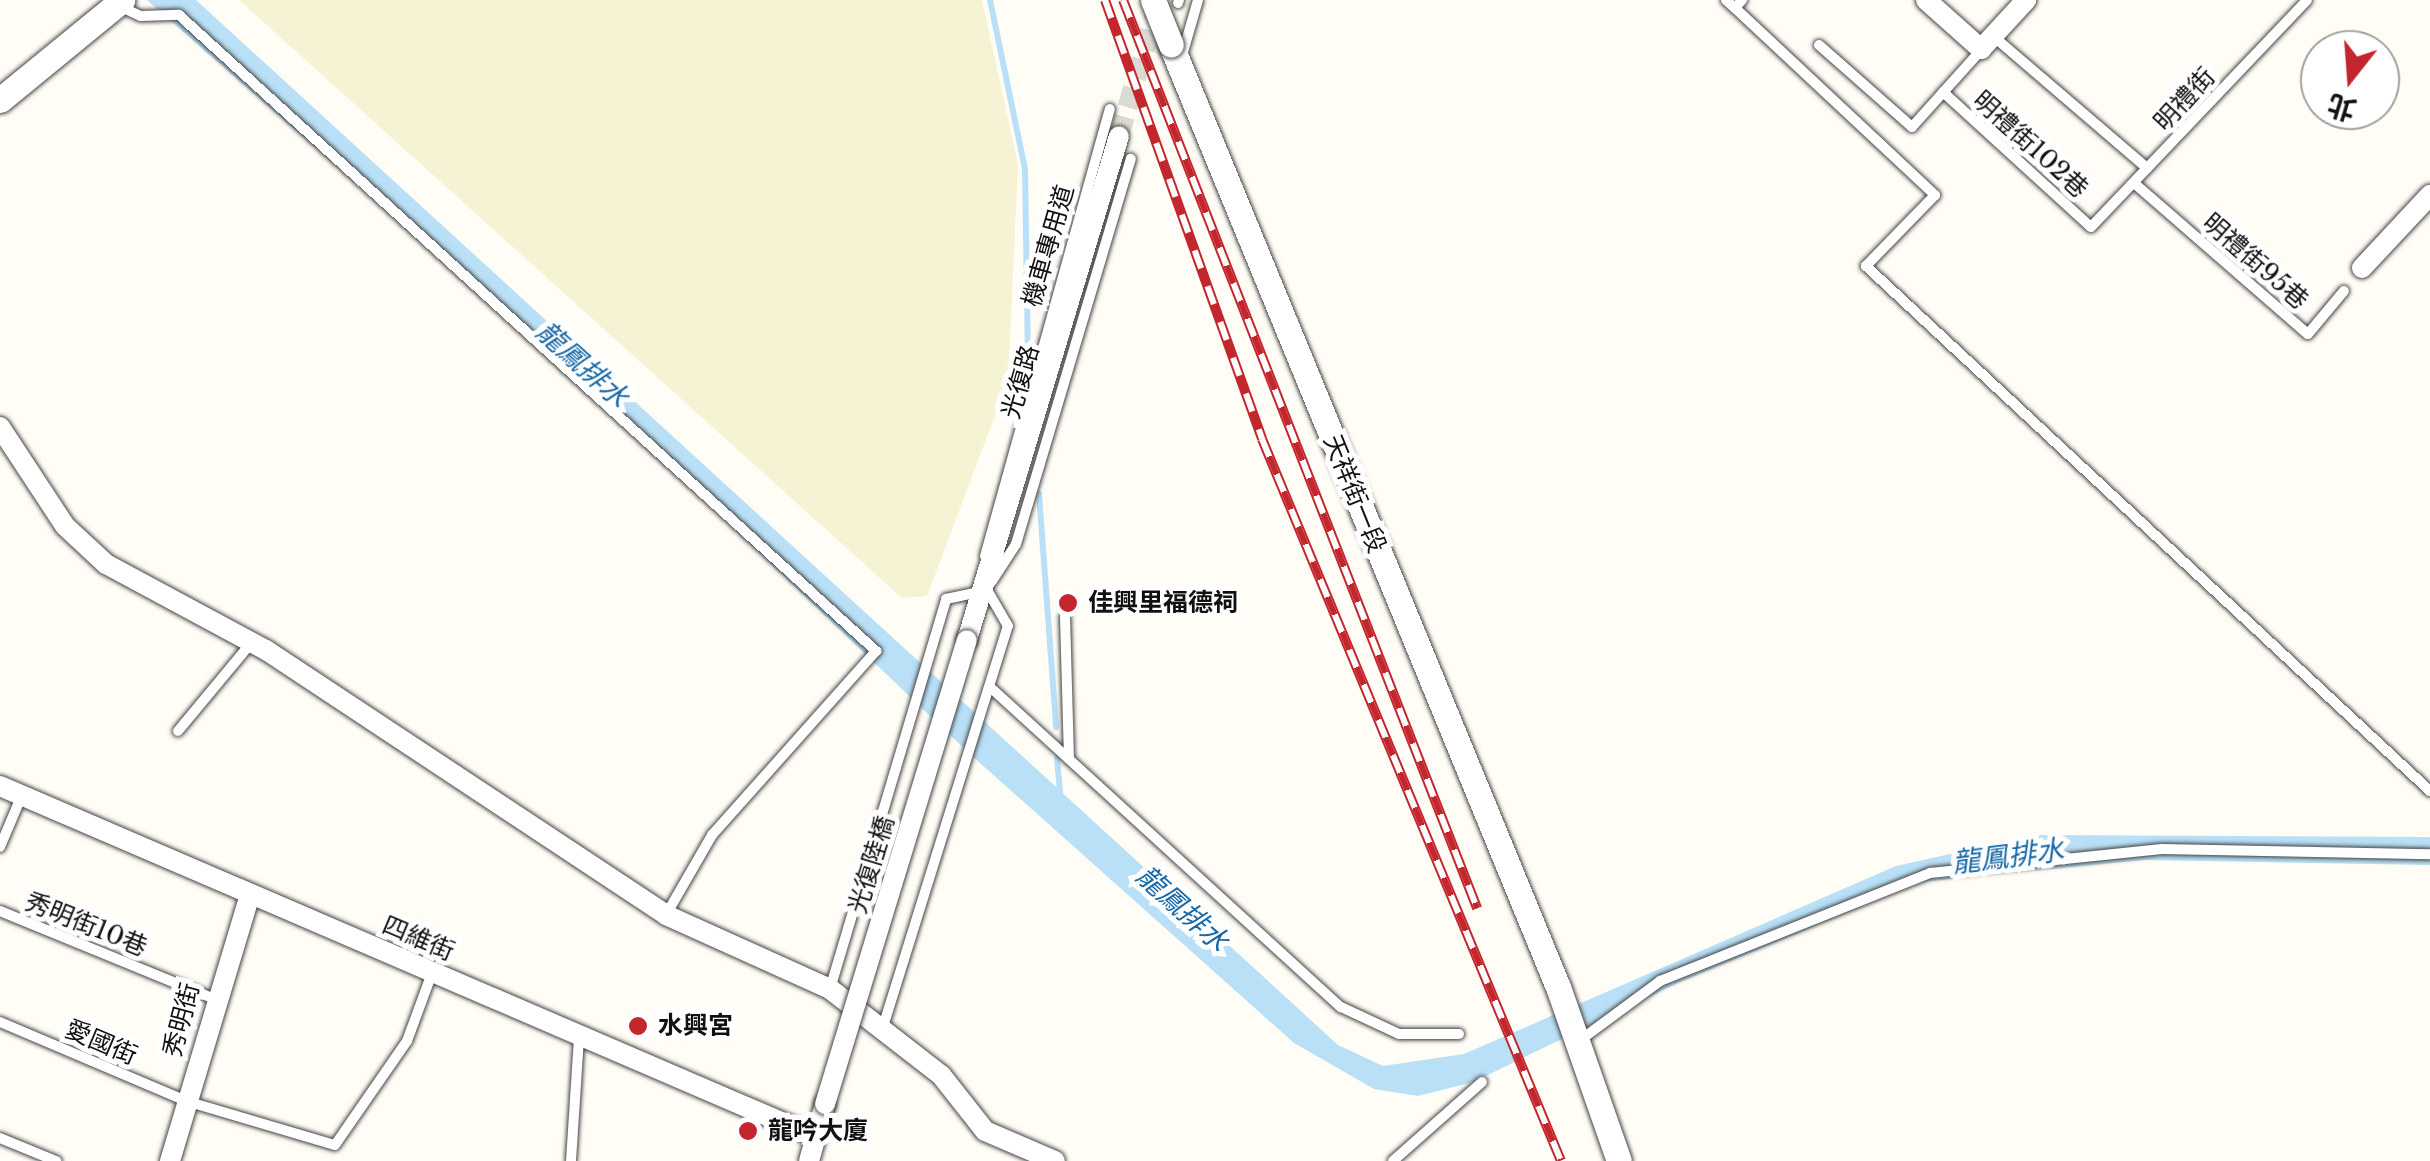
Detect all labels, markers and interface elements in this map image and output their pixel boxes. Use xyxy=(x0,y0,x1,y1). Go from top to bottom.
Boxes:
north arrow xyxy=(2300,30,2400,130)
street label: 明禮街 xyxy=(2148,62,2222,138)
street label: 明禮街102巷 xyxy=(1966,86,2094,204)
text: 北 xyxy=(2323,86,2360,128)
street label: 機車專用道 xyxy=(1017,182,1081,310)
street label: 明禮街95巷 xyxy=(2196,208,2314,316)
water label: 龍鳳排水 xyxy=(529,315,635,415)
street label: 光復路 xyxy=(996,342,1046,422)
street label: 天祥街一段 xyxy=(1317,430,1391,558)
place label: 佳興里福德祠 xyxy=(1088,588,1238,618)
marker: 佳興里福德祠 xyxy=(1057,592,1079,614)
street label: 光復陸橋 xyxy=(843,813,901,917)
water label: 龍鳳排水 xyxy=(1950,834,2066,880)
water label: 龍鳳排水 xyxy=(1129,859,1235,959)
street label: 秀明街10巷 xyxy=(21,887,151,963)
street label: 四維街 xyxy=(378,911,458,967)
street label: 秀明街 xyxy=(158,980,206,1060)
place label: 水興宮 xyxy=(658,1011,733,1041)
street label: 愛國街 xyxy=(61,1015,141,1071)
marker: 水興宮 xyxy=(627,1015,649,1037)
place label: 龍吟大廈 xyxy=(768,1116,868,1146)
marker: 龍吟大廈 xyxy=(737,1120,759,1142)

